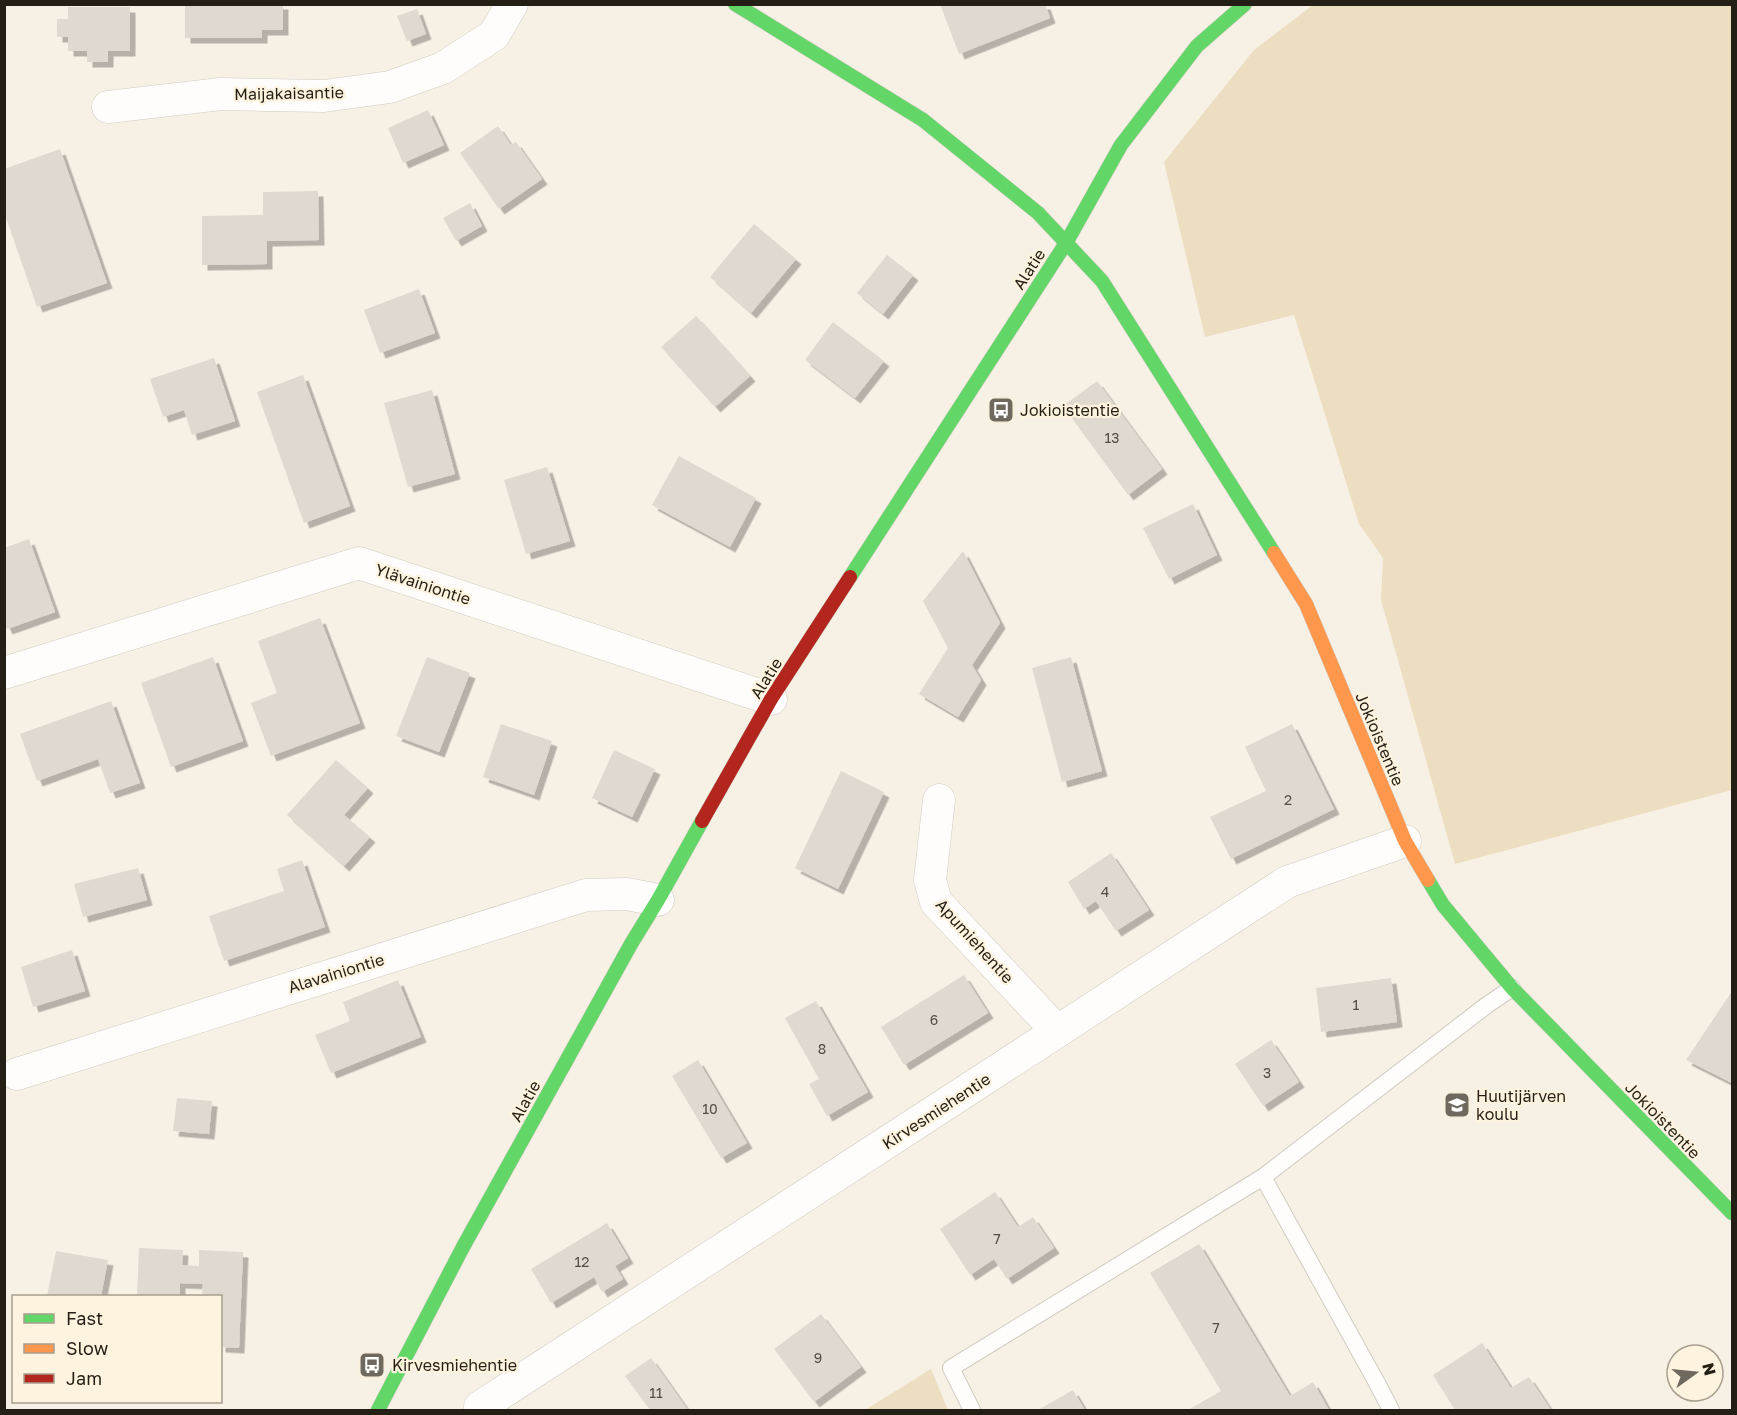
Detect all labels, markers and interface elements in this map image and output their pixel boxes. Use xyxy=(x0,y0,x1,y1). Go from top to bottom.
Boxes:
street label: Maijakaisantie xyxy=(234,82,344,104)
street label: Alatie xyxy=(1009,245,1049,293)
bus stop icon: Jokioistentie xyxy=(986,395,1016,425)
place label: Jokioistentie xyxy=(1020,400,1120,420)
house number: 13 xyxy=(1105,429,1119,446)
street label: Ylävainiontie xyxy=(373,559,473,609)
street label: Alatie xyxy=(746,654,786,702)
street label: Jokioistentie xyxy=(1351,689,1409,789)
house number: 2 xyxy=(1284,791,1292,808)
house number: 4 xyxy=(1101,883,1109,900)
street label: Apumiehentie xyxy=(932,895,1018,987)
street label: Alavainiontie xyxy=(286,949,386,997)
house number: 1 xyxy=(1353,996,1360,1013)
house number: 6 xyxy=(930,1011,938,1028)
house number: 8 xyxy=(818,1040,826,1057)
house number: 3 xyxy=(1263,1064,1271,1081)
street label: Kirvesmiehentie xyxy=(878,1069,994,1153)
street label: Alatie xyxy=(505,1077,545,1125)
street label: Jokioistentie xyxy=(1621,1077,1705,1163)
place label: Huutijärven koulu xyxy=(1476,1086,1566,1124)
school or university icon: Huutijärven koulu xyxy=(1442,1090,1472,1120)
house number: 10 xyxy=(702,1100,718,1117)
house number: 7 xyxy=(993,1230,1001,1247)
house number: 12 xyxy=(575,1253,589,1270)
legend xyxy=(12,1295,222,1403)
text: Fast xyxy=(66,1307,103,1329)
house number: 7 xyxy=(1212,1319,1220,1336)
text: Slow xyxy=(66,1337,109,1359)
north arrow xyxy=(1665,1343,1725,1403)
house number: 9 xyxy=(814,1349,822,1366)
bus stop icon: Kirvesmiehentie xyxy=(357,1350,387,1380)
place label: Kirvesmiehentie xyxy=(392,1355,517,1375)
text: N xyxy=(1698,1361,1721,1378)
text: Jam xyxy=(66,1367,102,1389)
house number: 11 xyxy=(649,1384,663,1401)

